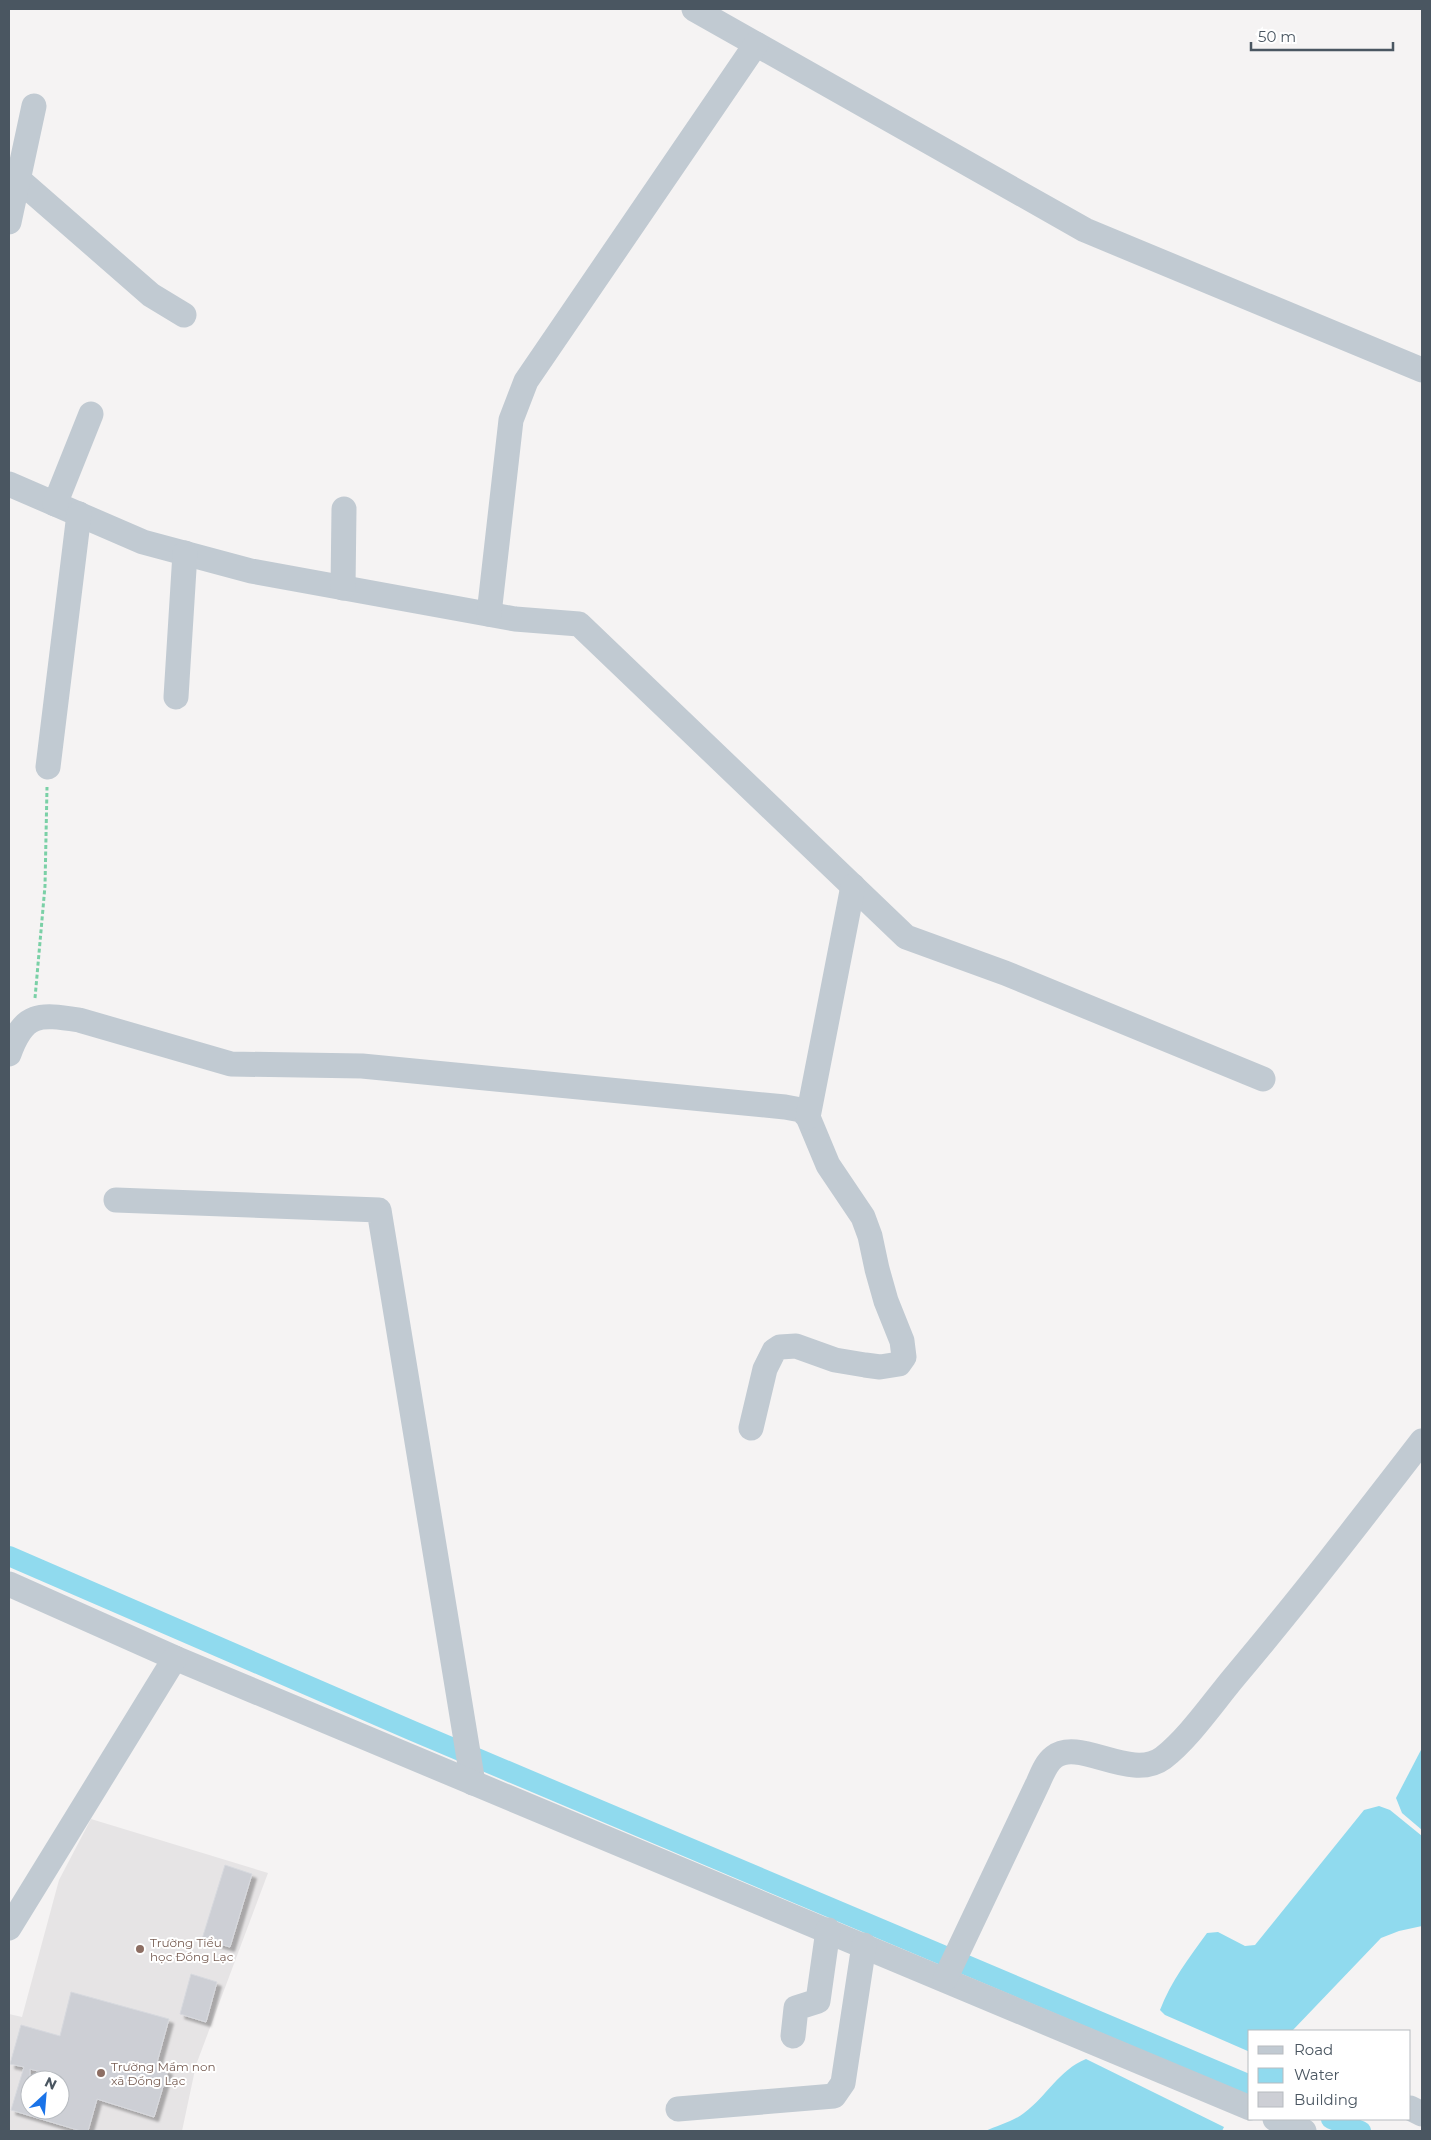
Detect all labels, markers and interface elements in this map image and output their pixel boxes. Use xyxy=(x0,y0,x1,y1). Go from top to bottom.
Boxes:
scale bar xyxy=(1251,20,1394,52)
text: 50 m xyxy=(1258,27,1296,46)
place label: Trường Tiểu học Đồng Lạc xyxy=(150,1935,234,1964)
marker: Trường Tiểu học Đồng Lạc xyxy=(134,1943,146,1955)
legend xyxy=(1248,2030,1411,2120)
text: Road xyxy=(1294,2040,1333,2059)
place label: Trường Mầm non xã Đồng Lạc xyxy=(111,2059,216,2088)
text: Water xyxy=(1294,2065,1340,2084)
marker: Trường Mầm non xã Đồng Lạc xyxy=(95,2067,107,2079)
north arrow xyxy=(20,2070,70,2120)
text: N xyxy=(42,2073,60,2094)
text: Building xyxy=(1294,2090,1358,2109)

